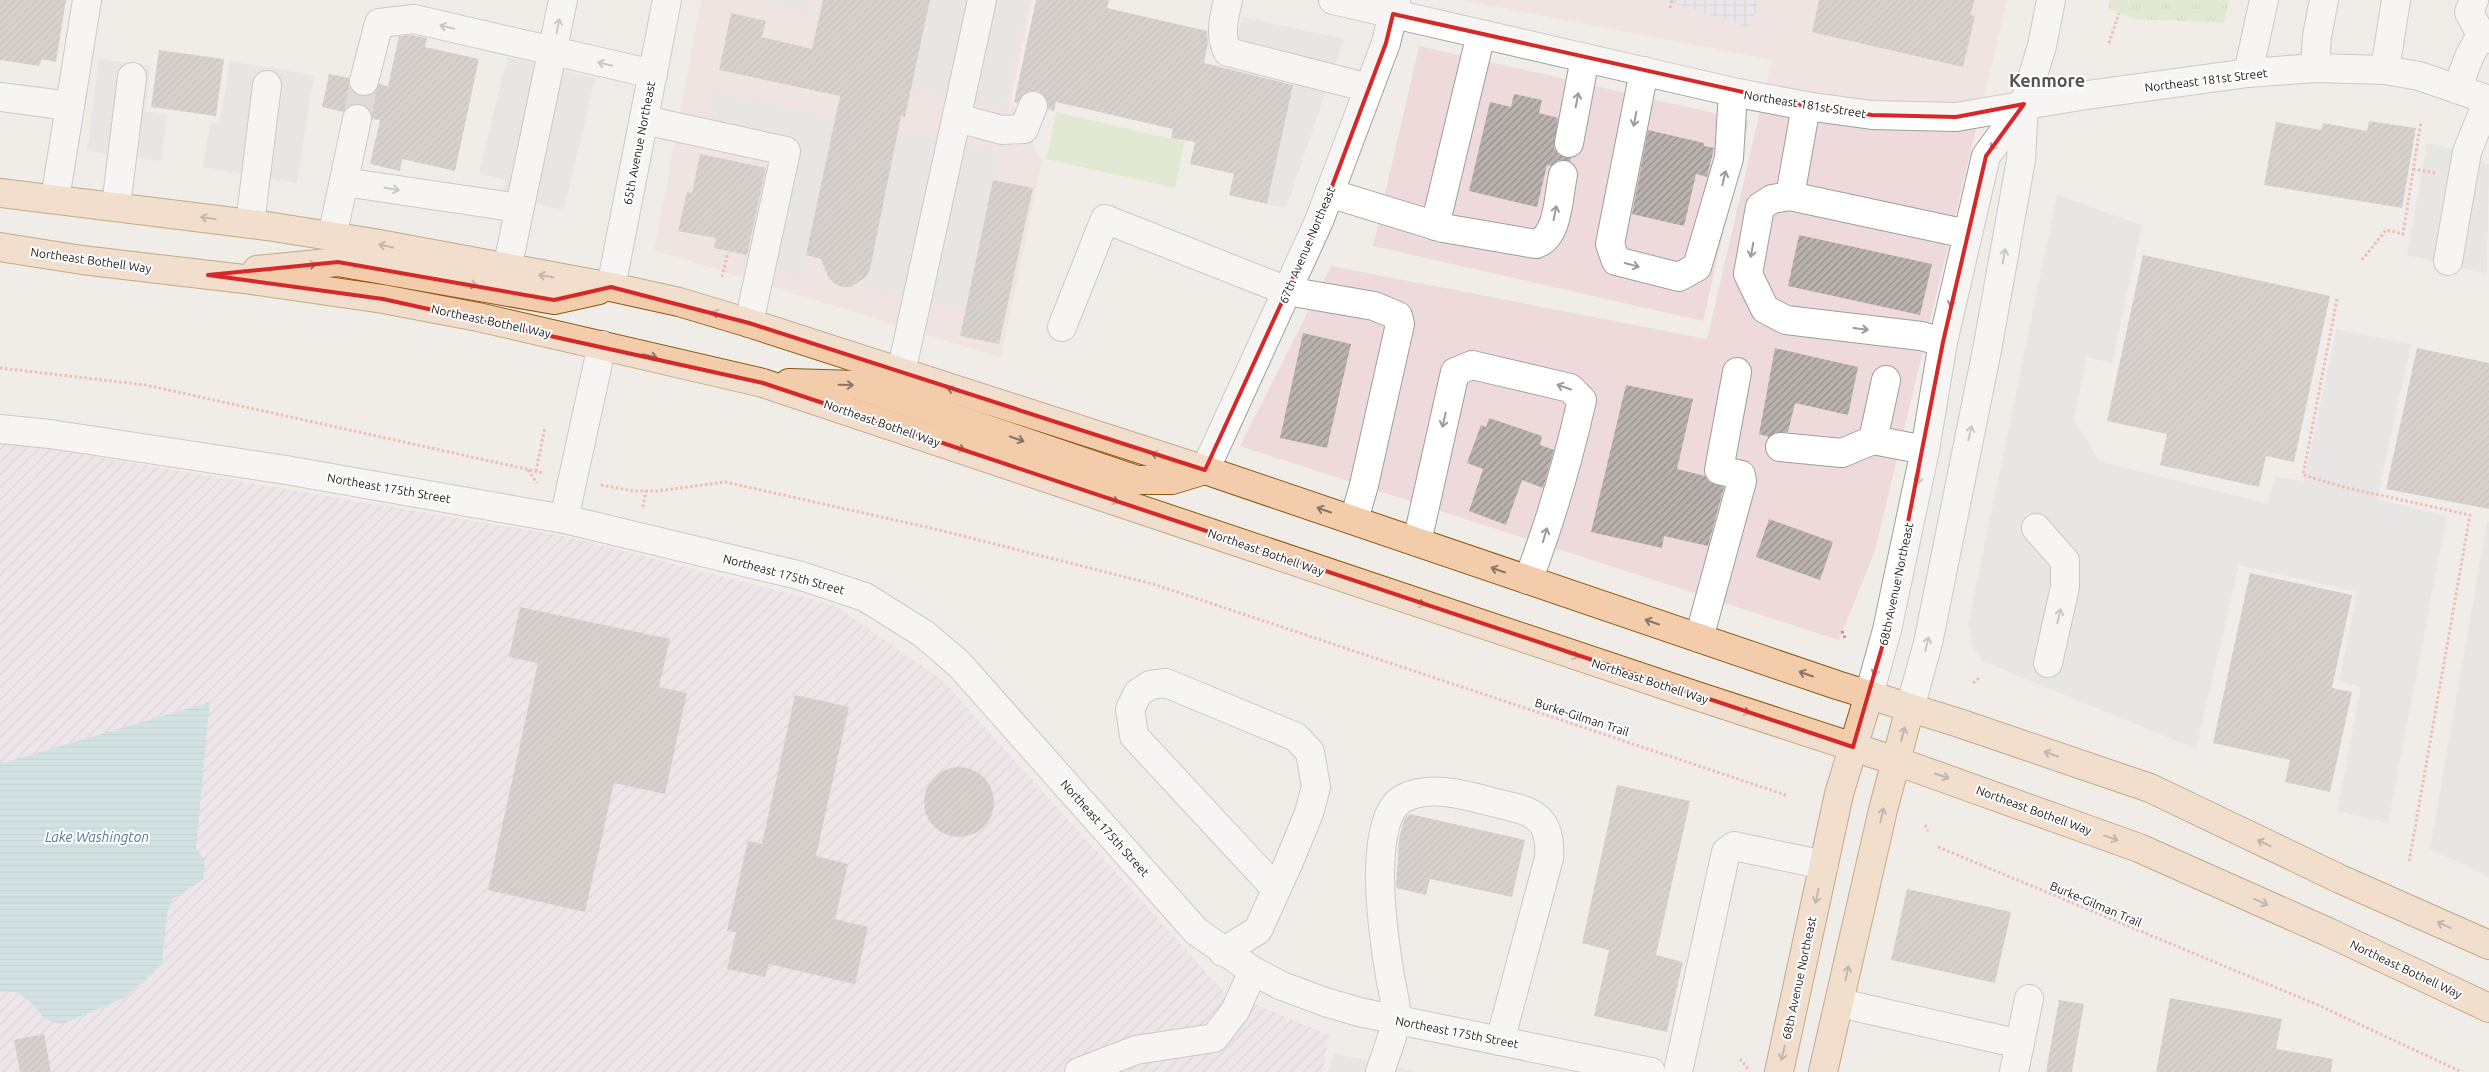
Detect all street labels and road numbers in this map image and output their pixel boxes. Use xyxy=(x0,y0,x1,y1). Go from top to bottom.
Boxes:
street label: Northeast 181st Street xyxy=(2144,66,2268,94)
street label: 65th Avenue Northeast xyxy=(621,80,657,206)
street label: Northeast 181st Street xyxy=(1743,88,1867,120)
street label: 67th Avenue Northeast xyxy=(1277,184,1338,305)
street label: Northeast Bothell Way xyxy=(30,245,152,275)
street label: Northeast Bothell Way xyxy=(430,302,552,340)
street label: Northeast Bothell Way xyxy=(822,397,942,449)
street label: Northeast 175th Street xyxy=(326,471,452,505)
street label: 68th Avenue Northeast xyxy=(1877,521,1915,647)
street label: Northeast Bothell Way xyxy=(1206,526,1326,578)
street label: Northeast 175th Street xyxy=(722,552,846,597)
street label: Northeast Bothell Way xyxy=(1590,656,1710,706)
street label: Burke-Gilman Trail xyxy=(1533,696,1631,738)
street label: Northeast 175th Street xyxy=(1058,777,1152,879)
street label: Northeast Bothell Way xyxy=(1975,783,2094,837)
street label: Burke-Gilman Trail xyxy=(2048,879,2144,929)
street label: 68th Avenue Northeast xyxy=(1780,915,1818,1041)
street label: Northeast Bothell Way xyxy=(2348,937,2464,1001)
street label: Northeast 175th Street xyxy=(1394,1014,1520,1050)

